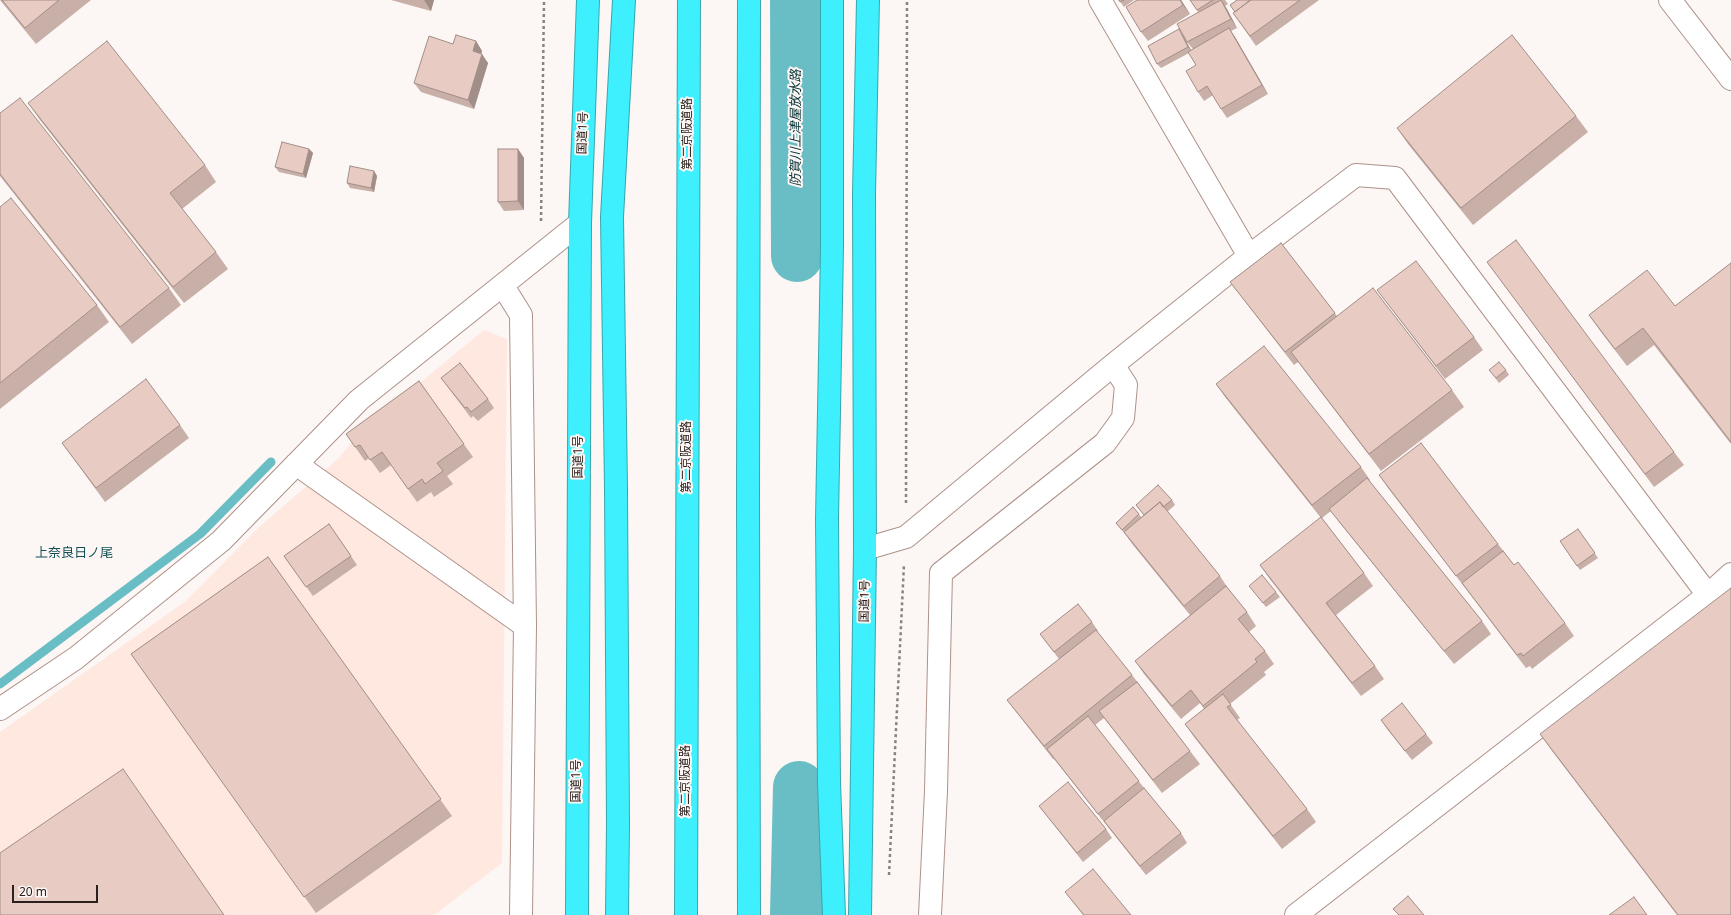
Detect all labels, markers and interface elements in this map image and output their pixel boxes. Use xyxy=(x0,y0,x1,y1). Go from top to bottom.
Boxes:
water label: 防賀川上津屋放水路 xyxy=(788,70,804,186)
street label: 第二京阪道路 xyxy=(681,98,695,170)
street label: 国道1号 xyxy=(575,111,591,155)
street label: 第二京阪道路 xyxy=(680,421,694,493)
street label: 国道1号 xyxy=(572,436,586,478)
district label: 上奈良日ノ尾 xyxy=(35,545,113,561)
street label: 国道1号 xyxy=(857,579,873,623)
street label: 第二京阪道路 xyxy=(679,745,693,817)
street label: 国道1号 xyxy=(570,760,584,802)
scale bar xyxy=(14,877,100,903)
text: 20 m xyxy=(19,883,47,900)

